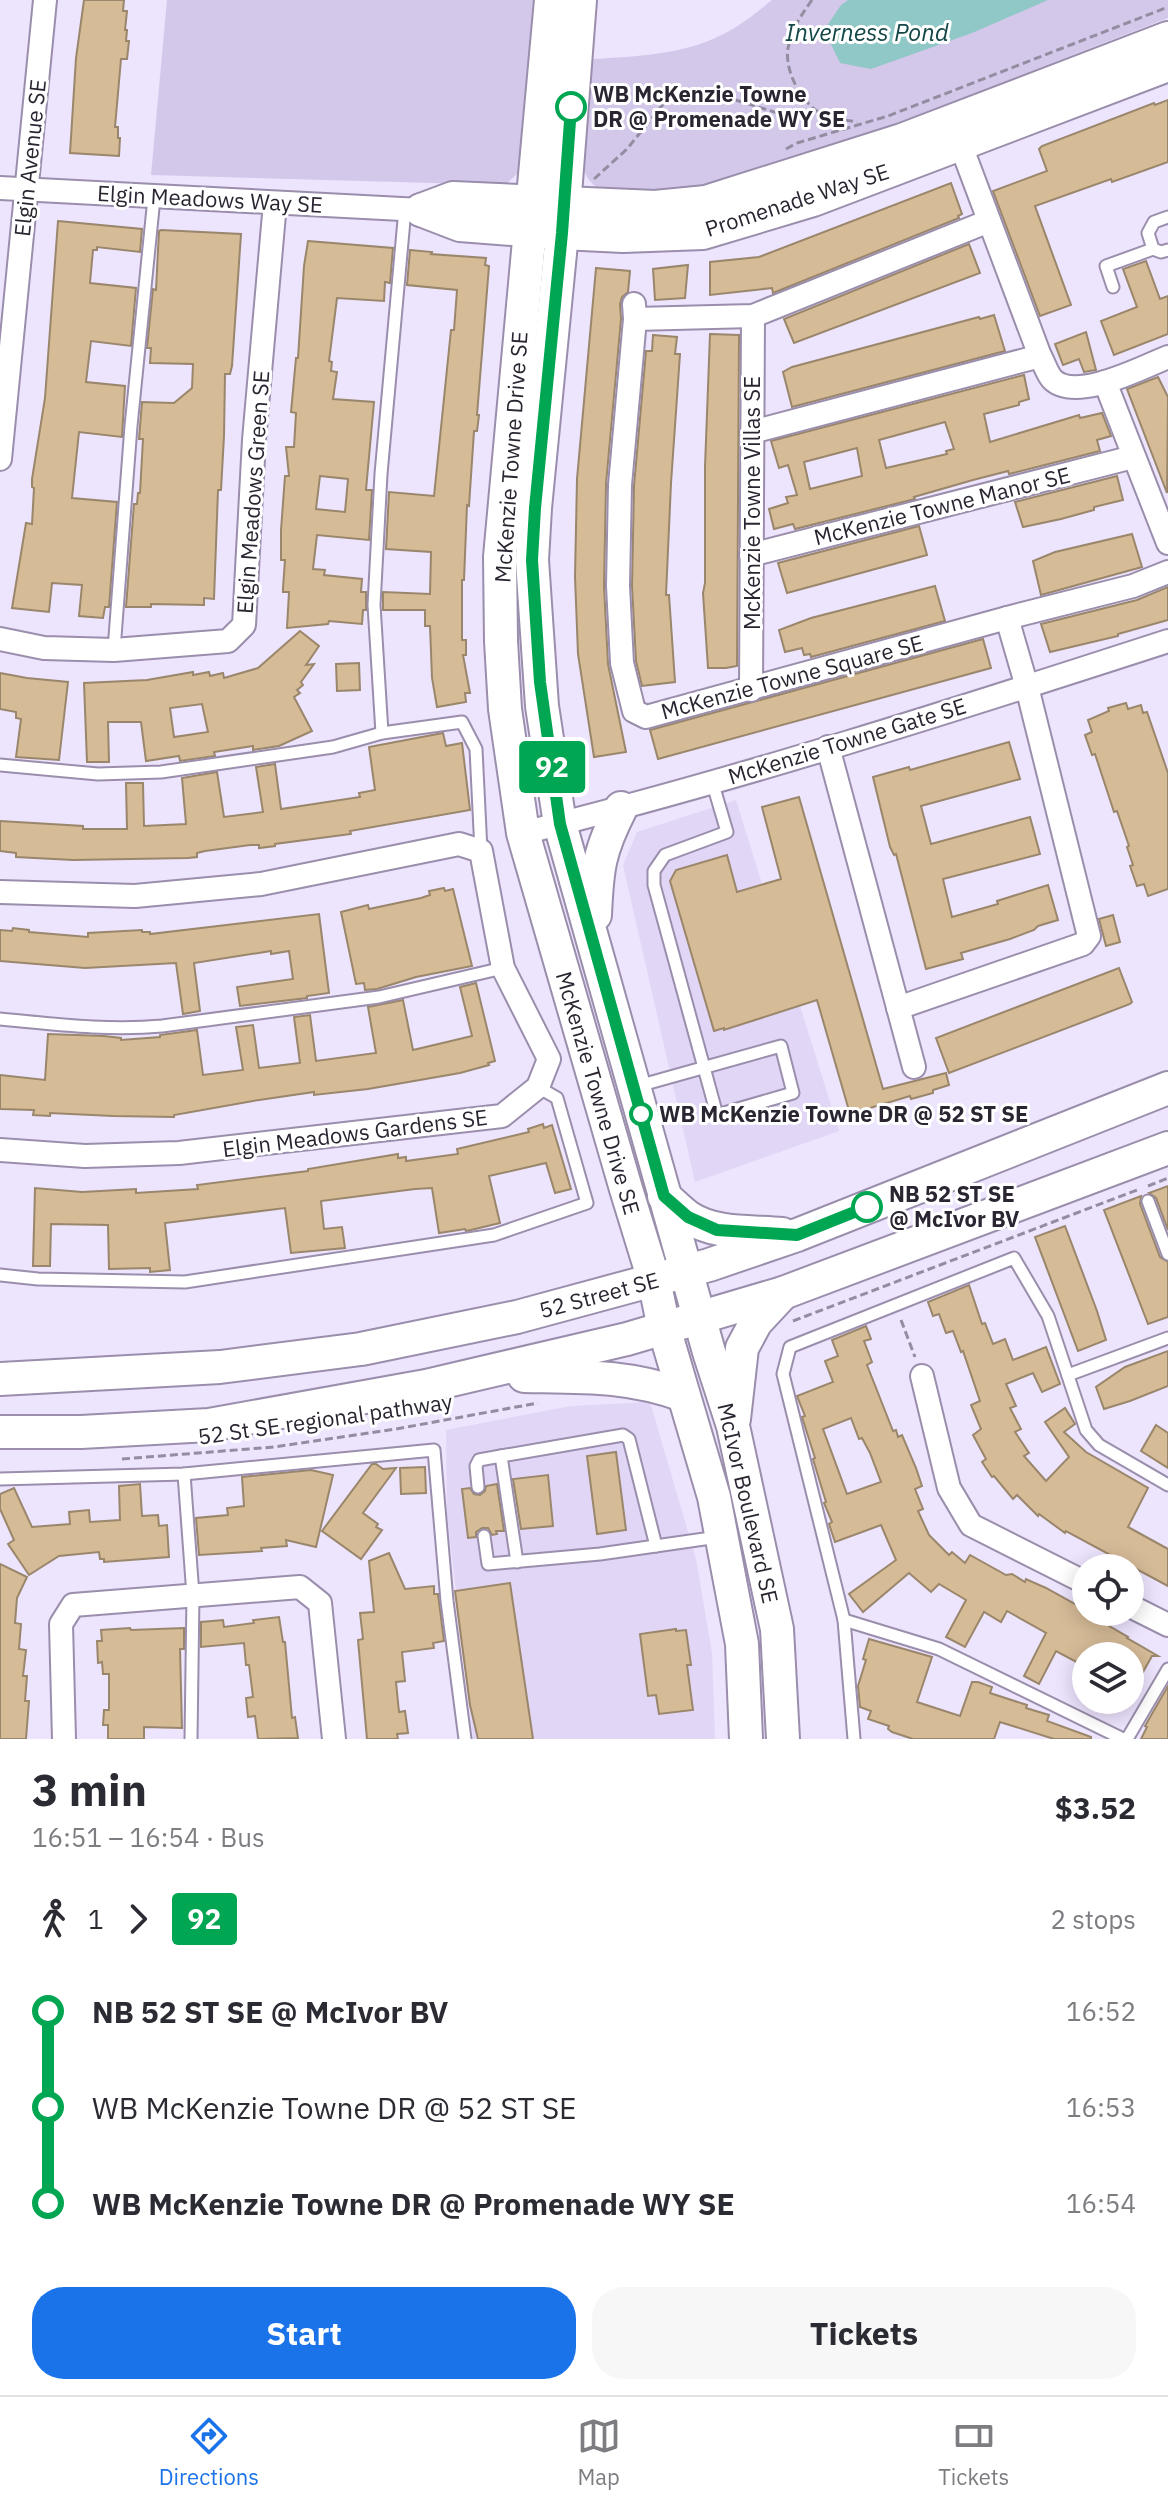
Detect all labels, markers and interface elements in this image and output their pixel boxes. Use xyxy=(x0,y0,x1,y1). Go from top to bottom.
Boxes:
water label: Inverness Pond xyxy=(785,16,949,48)
street label: Elgin Avenue SE xyxy=(7,78,52,238)
place label: WB McKenzie Towne DR @ Promenade WY SE xyxy=(593,79,845,133)
marker: WB McKenzie Towne DR @ Promenade WY SE xyxy=(556,92,586,122)
street label: Promenade Way SE xyxy=(701,156,893,243)
street label: Elgin Meadows Way SE xyxy=(97,178,324,219)
street label: McKenzie Towne Drive SE xyxy=(487,330,534,584)
street label: Elgin Meadows Green SE xyxy=(230,369,275,615)
street label: McKenzie Towne Villas SE xyxy=(737,376,766,630)
street label: McKenzie Towne Manor SE xyxy=(811,460,1073,551)
street label: McKenzie Towne Square SE xyxy=(657,627,926,726)
street label: McKenzie Towne Gate SE xyxy=(724,690,969,791)
line badge: 92 xyxy=(516,741,588,793)
text: 92 xyxy=(535,748,569,785)
street label: McKenzie Towne Drive SE xyxy=(550,968,647,1218)
place label: WB McKenzie Towne DR @ 52 ST SE xyxy=(659,1099,1028,1128)
street label: Elgin Meadows Gardens SE xyxy=(221,1102,489,1163)
marker: WB McKenzie Towne DR @ 52 ST SE xyxy=(630,1103,652,1125)
place label: NB 52 ST SE @ McIvor BV xyxy=(889,1179,1019,1233)
marker: NB 52 ST SE @ McIvor BV xyxy=(852,1192,882,1222)
street label: 52 Street SE xyxy=(536,1265,662,1324)
street label: 52 St SE regional pathway xyxy=(196,1386,454,1451)
street label: McIvor Boulevard SE xyxy=(711,1400,786,1606)
map controls xyxy=(1072,1554,1144,1714)
button: locate xyxy=(1072,1554,1144,1626)
button: layers xyxy=(1072,1642,1144,1714)
text: 3 min xyxy=(32,1761,147,1818)
text: $3.52 xyxy=(1055,1788,1136,1827)
text: 16:51 – 16:54 · Bus xyxy=(32,1820,265,1854)
icon: walk xyxy=(32,1897,76,1941)
icon: forward xyxy=(116,1897,160,1941)
text: 92 xyxy=(188,1900,221,1937)
text: 1 xyxy=(88,1902,104,1936)
text: 2 stops xyxy=(1050,1902,1136,1936)
text: NB 52 ST SE @ McIvor BV xyxy=(92,1992,448,2031)
text: 16:52 xyxy=(1066,1994,1136,2028)
text: WB McKenzie Towne DR @ 52 ST SE xyxy=(92,2088,577,2127)
text: 16:53 xyxy=(1066,2090,1136,2124)
text: WB McKenzie Towne DR @ Promenade WY SE xyxy=(92,2184,735,2223)
text: 16:54 xyxy=(1066,2186,1136,2220)
button: Start xyxy=(32,2287,576,2379)
button: Tickets xyxy=(592,2287,1136,2379)
tab: Directions xyxy=(159,2414,259,2491)
tab: Map xyxy=(577,2414,621,2491)
tab: Tickets xyxy=(938,2414,1009,2491)

